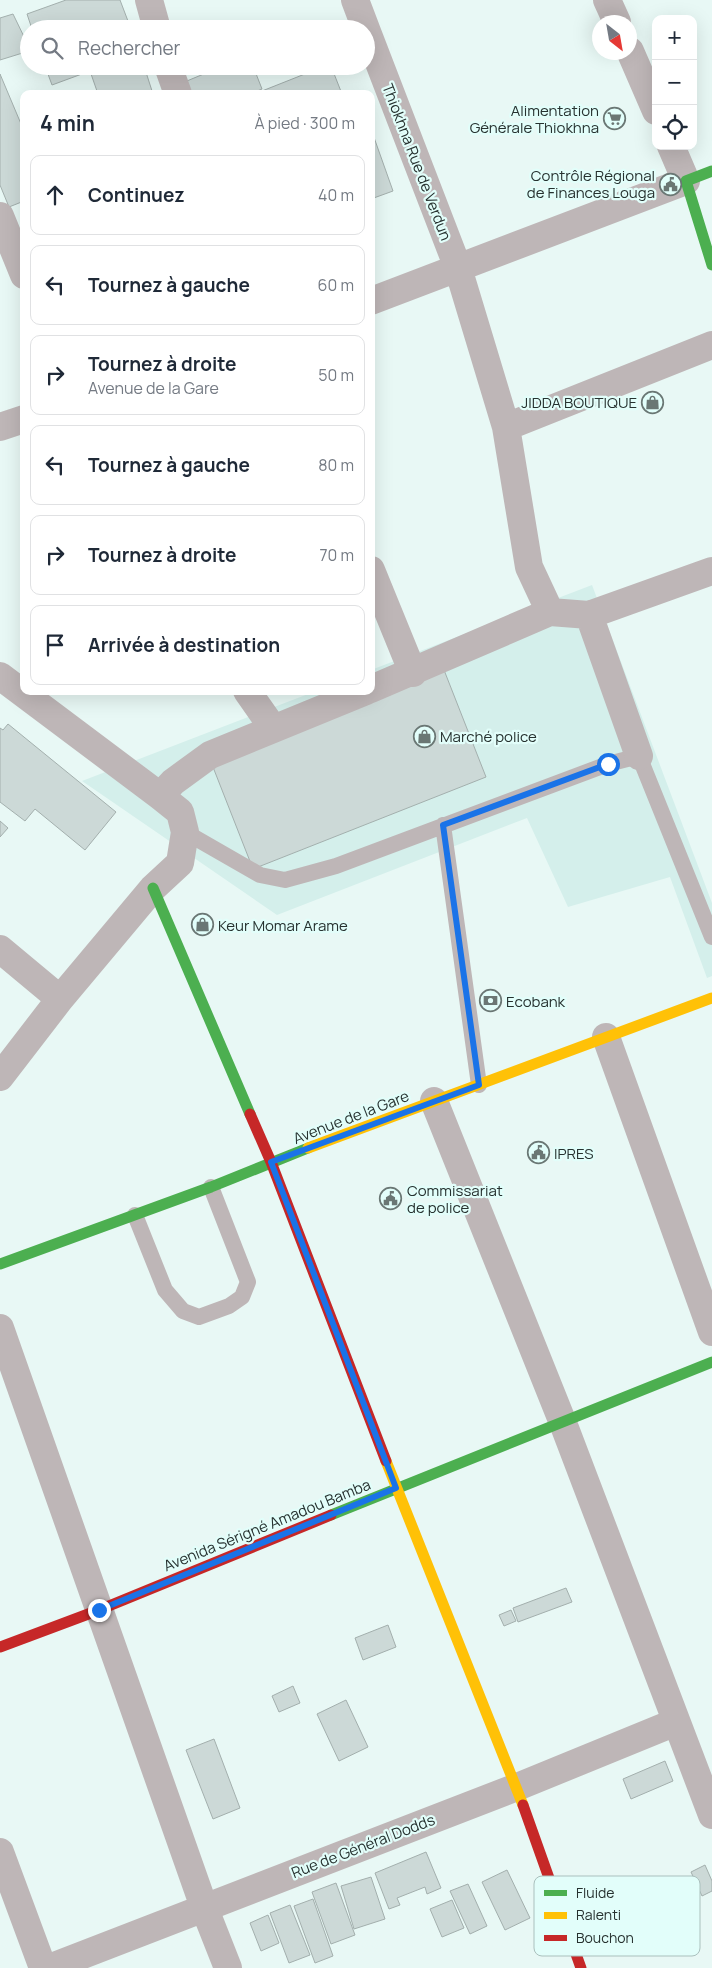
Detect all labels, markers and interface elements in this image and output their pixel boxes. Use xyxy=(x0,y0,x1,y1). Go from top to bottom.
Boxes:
north arrow xyxy=(592,15,637,60)
map controls xyxy=(652,15,697,150)
button: + xyxy=(652,15,697,60)
search box xyxy=(20,20,375,75)
icon: search xyxy=(38,34,66,62)
text: Rechercher xyxy=(78,35,180,61)
button: − xyxy=(652,60,697,105)
street label: Thiokhna Rue de Verdun xyxy=(377,81,457,244)
place label: Alimentation Générale Thiokhna xyxy=(470,100,599,138)
button: locate xyxy=(652,105,697,150)
supermarket icon: Alimentation Générale Thiokhna xyxy=(603,107,627,131)
text: 4 min xyxy=(40,109,95,137)
text: À pied · 300 m xyxy=(254,112,355,134)
place label: Contrôle Régional de Finances Louga xyxy=(527,165,655,203)
public building icon: Contrôle Régional de Finances Louga xyxy=(659,172,683,196)
icon: ahead xyxy=(41,181,69,209)
text: Continuez xyxy=(88,182,185,208)
text: 40 m xyxy=(318,184,354,206)
icon: left xyxy=(41,271,69,299)
text: Tournez à gauche xyxy=(88,272,250,298)
text: 60 m xyxy=(318,274,354,296)
text: Tournez à droite xyxy=(88,351,236,377)
icon: right xyxy=(41,361,69,389)
text: 50 m xyxy=(318,364,354,386)
text: Avenue de la Gare xyxy=(88,377,219,399)
shop icon: JIDDA BOUTIQUE xyxy=(641,390,665,414)
place label: JIDDA BOUTIQUE xyxy=(521,392,637,413)
icon: left xyxy=(41,451,69,479)
text: Tournez à gauche xyxy=(88,452,250,478)
text: 80 m xyxy=(318,454,354,476)
icon: right xyxy=(41,541,69,569)
text: Tournez à droite xyxy=(88,542,236,568)
text: 70 m xyxy=(319,544,354,566)
icon: arrive xyxy=(41,631,69,659)
text: Arrivée à destination xyxy=(88,632,280,658)
shop icon: Marché police xyxy=(412,724,436,748)
place label: Marché police xyxy=(440,726,537,747)
route start xyxy=(597,753,620,776)
shop icon: Keur Momar Arame xyxy=(190,913,214,937)
place label: Keur Momar Arame xyxy=(218,915,348,936)
bank icon: Ecobank xyxy=(478,989,502,1013)
place label: Ecobank xyxy=(506,991,566,1012)
street label: Avenue de la Gare xyxy=(290,1085,412,1149)
public building icon: IPRES xyxy=(526,1141,550,1165)
place label: IPRES xyxy=(554,1143,593,1164)
place label: Commissariat de police xyxy=(407,1180,503,1218)
public building icon: Commissariat de police xyxy=(379,1187,403,1211)
street label: Avenida Sérigné Amadou Bamba xyxy=(160,1474,374,1576)
route end xyxy=(88,1599,111,1622)
street label: Rue de Général Dodds xyxy=(288,1809,438,1883)
legend xyxy=(534,1876,700,1956)
text: Fluide xyxy=(576,1883,614,1902)
text: Ralenti xyxy=(576,1905,621,1924)
text: Bouchon xyxy=(576,1928,634,1947)

